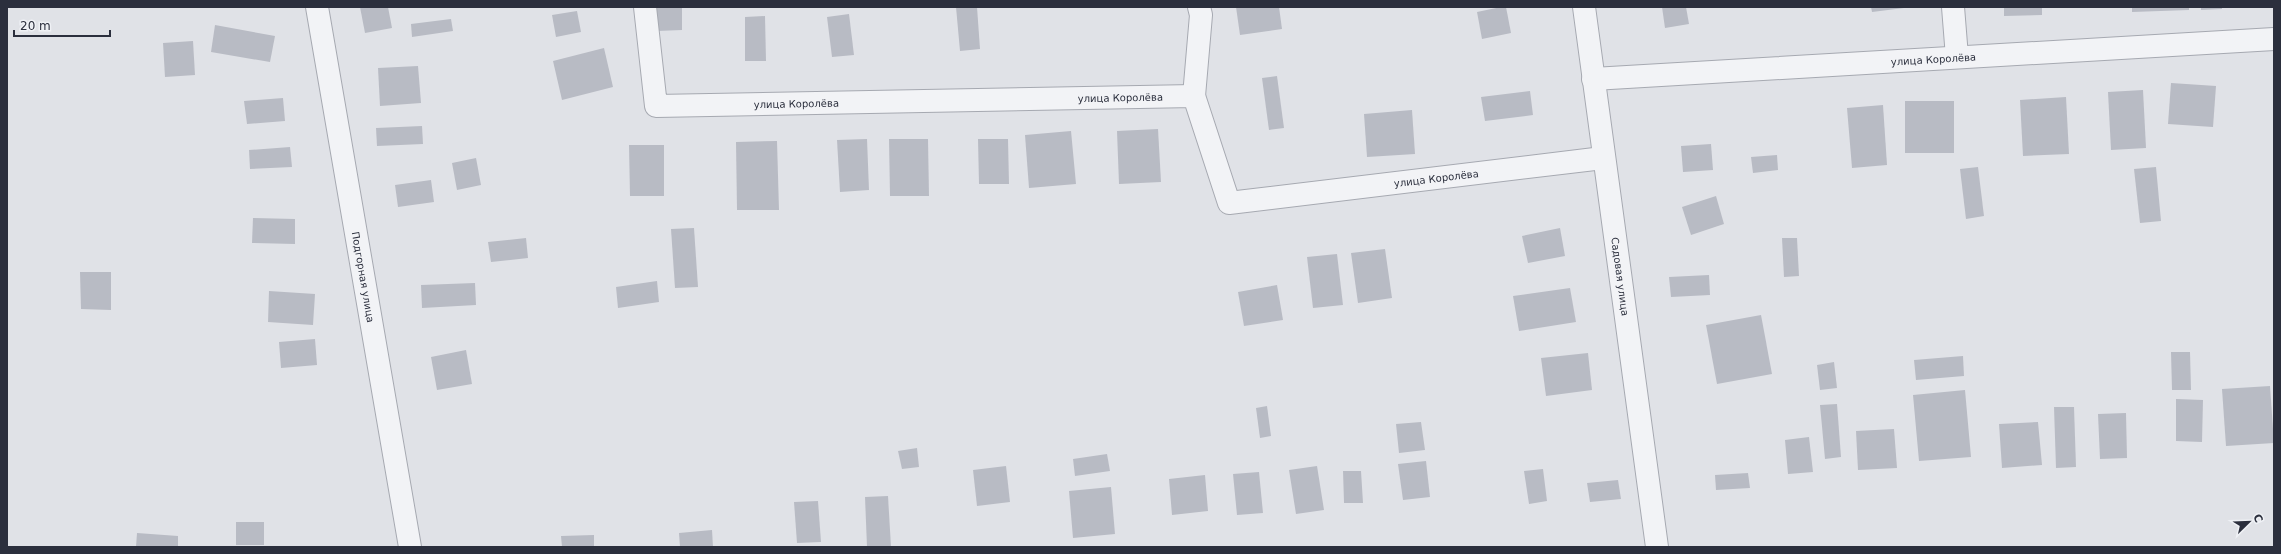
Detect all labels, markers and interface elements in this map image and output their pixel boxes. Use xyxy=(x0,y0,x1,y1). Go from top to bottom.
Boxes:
scale bar xyxy=(14,12,110,38)
text: 20 m xyxy=(20,19,51,33)
street label: улица Королёва xyxy=(1891,51,1976,67)
street label: улица Королёва xyxy=(1078,91,1163,104)
street label: улица Королёва xyxy=(754,97,839,110)
street label: улица Королёва xyxy=(1393,168,1479,189)
street label: Подгорная улица xyxy=(350,231,377,323)
street label: Садовая улица xyxy=(1610,237,1631,317)
north arrow xyxy=(2229,502,2269,542)
text: С xyxy=(2250,512,2265,525)

